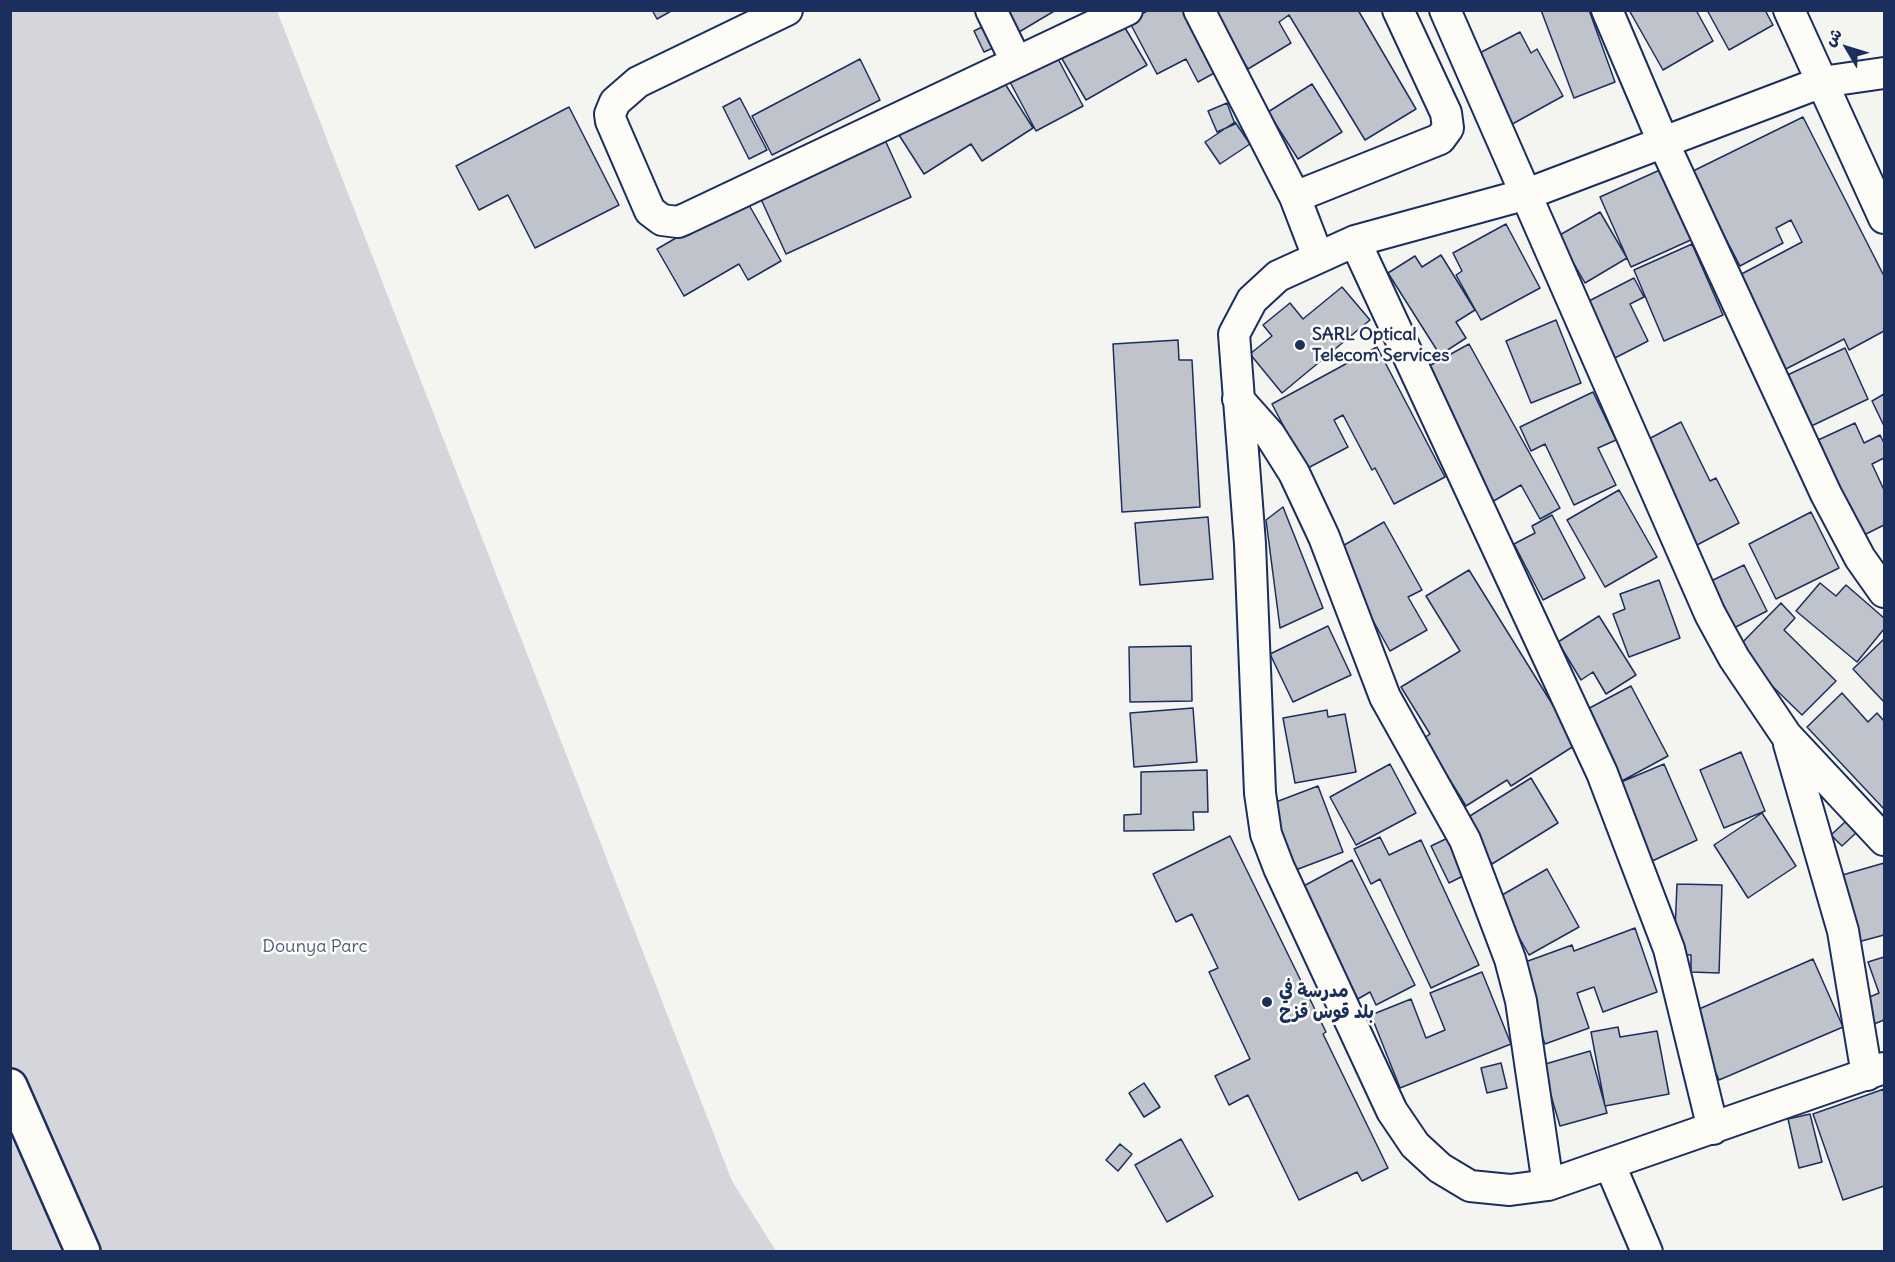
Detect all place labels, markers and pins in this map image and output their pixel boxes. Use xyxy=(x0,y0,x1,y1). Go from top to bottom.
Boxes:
place label: SARL Optical Telecom Services xyxy=(1312,324,1449,366)
marker: SARL Optical Telecom Services xyxy=(1293,338,1307,352)
place label: مدرسة في بلد قوس قزح xyxy=(1279,981,1374,1024)
marker: مدرسة في بلد قوس قزح xyxy=(1260,995,1274,1009)

